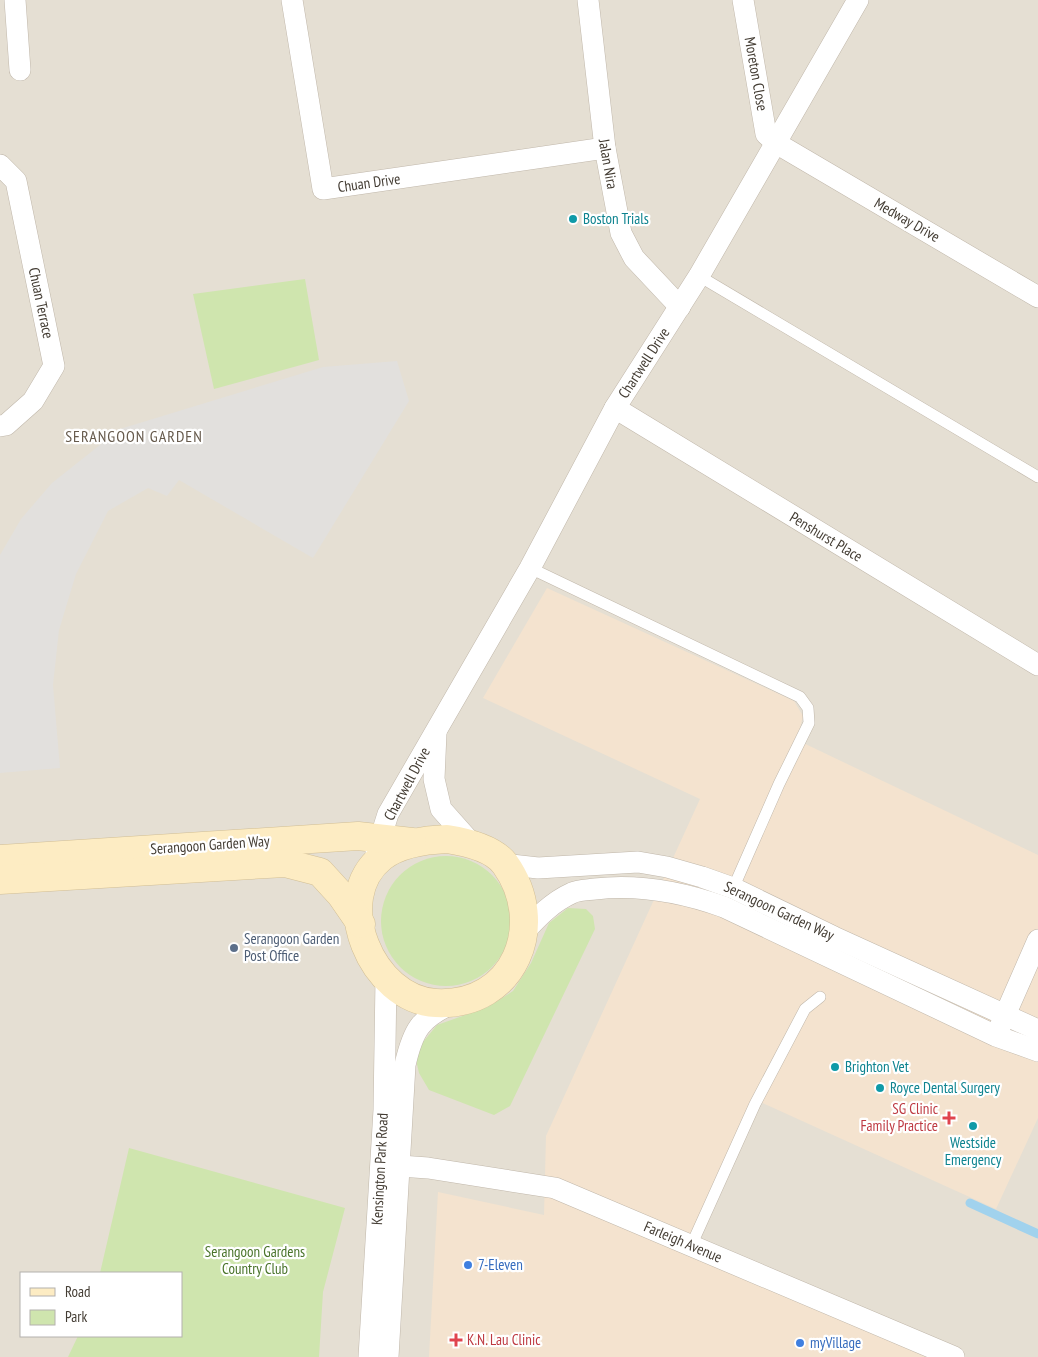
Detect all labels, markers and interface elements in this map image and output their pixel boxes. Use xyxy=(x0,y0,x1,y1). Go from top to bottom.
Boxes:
street label: Moreton Close xyxy=(741,35,772,112)
street label: Jalan Nira xyxy=(595,137,622,190)
street label: Chuan Drive xyxy=(336,169,401,196)
street label: Medway Drive xyxy=(871,193,944,246)
place label: Boston Trials xyxy=(583,209,649,228)
marker: Boston Trials xyxy=(567,213,579,225)
street label: Chuan Terrace xyxy=(25,266,58,340)
street label: Chartwell Drive xyxy=(614,324,673,402)
district label: SERANGOON GARDEN xyxy=(65,426,203,446)
street label: Penshurst Place xyxy=(787,507,866,566)
street label: Chartwell Drive xyxy=(379,744,434,824)
street label: Serangoon Garden Way xyxy=(150,831,271,858)
street label: Serangoon Garden Way xyxy=(721,877,838,945)
place label: Serangoon Garden Post Office xyxy=(244,929,339,965)
marker: Serangoon Garden Post Office xyxy=(228,942,240,954)
place label: Brighton Vet xyxy=(845,1057,909,1076)
marker: Brighton Vet xyxy=(829,1061,841,1073)
place label: Royce Dental Surgery xyxy=(890,1078,1000,1097)
marker: Royce Dental Surgery xyxy=(874,1082,886,1094)
place label: SG Clinic Family Practice xyxy=(860,1099,939,1135)
marker: SG Clinic Family Practice xyxy=(942,1111,956,1125)
street label: Kensington Park Road xyxy=(367,1113,392,1225)
marker: Westside Emergency xyxy=(967,1120,979,1132)
place label: Westside Emergency xyxy=(945,1133,1002,1169)
street label: Farleigh Avenue xyxy=(641,1217,725,1267)
park label: Serangoon Gardens Country Club xyxy=(205,1242,305,1278)
place label: 7-Eleven xyxy=(478,1255,523,1274)
marker: 7-Eleven xyxy=(462,1259,474,1271)
legend xyxy=(20,1272,182,1337)
text: Road xyxy=(65,1282,91,1301)
text: Park xyxy=(65,1307,87,1326)
place label: K.N. Lau Clinic xyxy=(467,1330,541,1349)
marker: K.N. Lau Clinic xyxy=(449,1333,463,1347)
place label: myVillage xyxy=(810,1333,861,1352)
marker: myVillage xyxy=(794,1337,806,1349)

